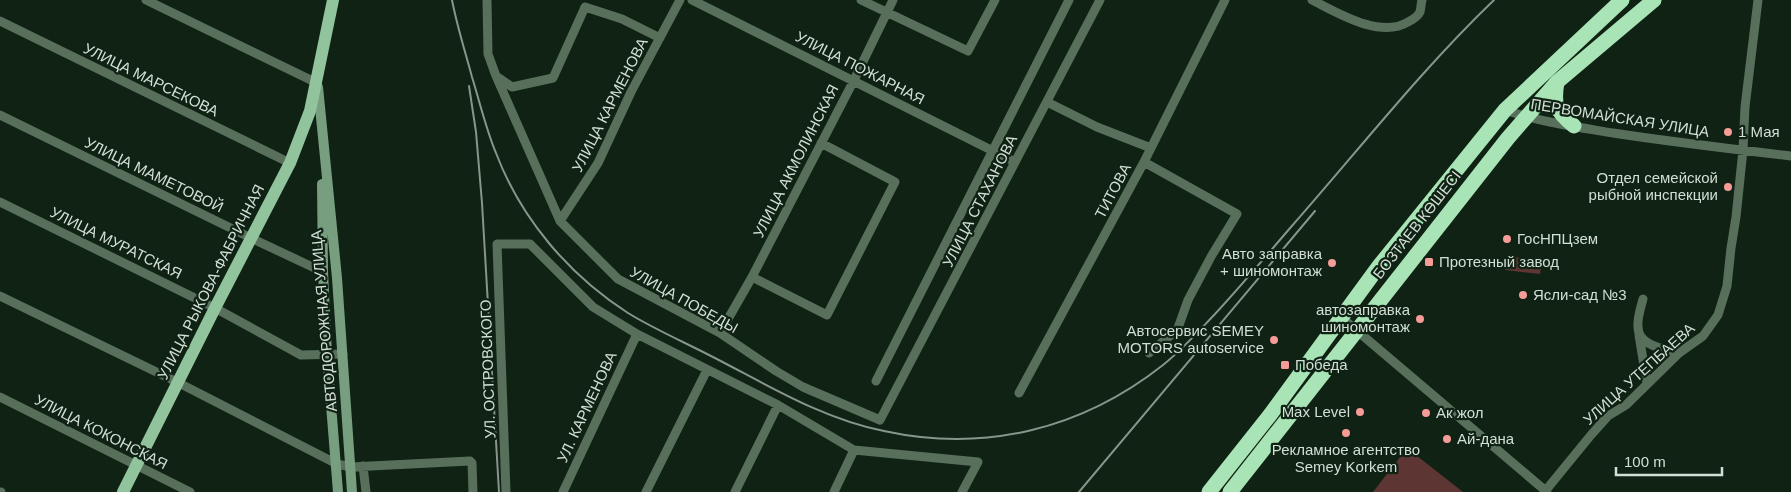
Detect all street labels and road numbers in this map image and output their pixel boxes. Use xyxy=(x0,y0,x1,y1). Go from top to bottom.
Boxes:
street label: УЛИЦА ПОЖАРНАЯ xyxy=(793,28,928,107)
street label: УЛИЦА КАРМЕНОВА xyxy=(568,35,651,175)
street label: УЛИЦА МАРСЕКОВА xyxy=(81,40,221,120)
street label: УЛИЦА АКМОЛИНСКАЯ xyxy=(749,81,842,240)
street label: ПЕРВОМАЙСКАЯ УЛИЦА xyxy=(1530,95,1711,140)
street label: УЛИЦА СТАХАНОВА xyxy=(939,132,1020,270)
street label: УЛИЦА МАМЕТОВОЙ xyxy=(82,134,226,216)
street label: ТИТОВА xyxy=(1091,160,1134,221)
street label: БОЗТАЕВ КӨШЕСІ xyxy=(1369,167,1464,282)
street label: УЛИЦА РЫКОВА-ФАБРИЧНАЯ xyxy=(154,182,267,382)
street label: УЛИЦА МУРАТСКАЯ xyxy=(48,203,185,282)
street label: АВТОДОРОЖНАЯ УЛИЦА xyxy=(307,230,340,413)
street label: УЛИЦА ПОБЕДЫ xyxy=(627,263,741,336)
street label: УЛ. ОСТРОВСКОГО xyxy=(477,299,498,439)
street label: УЛИЦА УТЕПБАЕВА xyxy=(1580,319,1698,428)
street label: УЛ. КАРМЕНОВА xyxy=(553,349,620,465)
street label: УЛИЦА КОКОНСКАЯ xyxy=(32,391,170,472)

